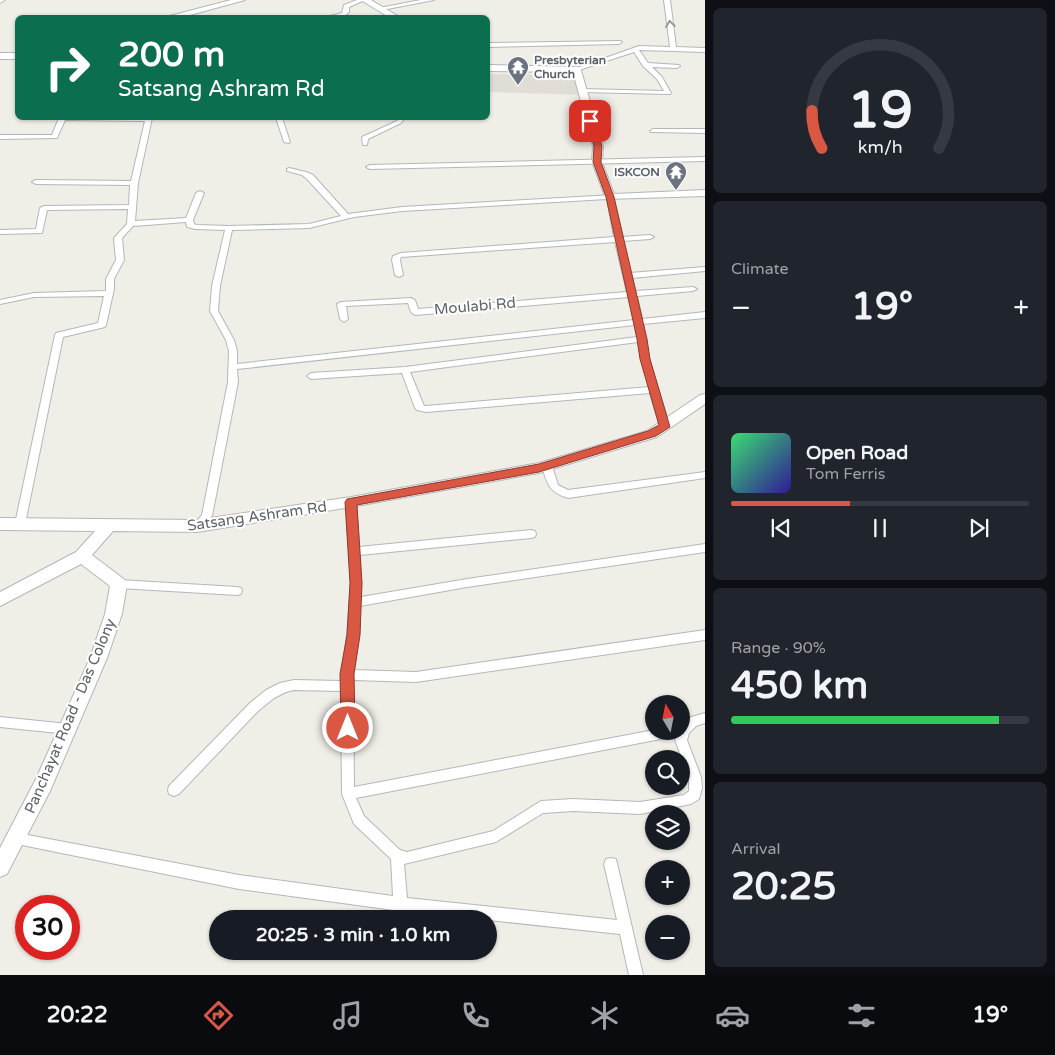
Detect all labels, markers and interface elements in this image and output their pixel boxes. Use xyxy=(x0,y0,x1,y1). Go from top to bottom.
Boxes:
one-way arrow xyxy=(665,20,676,28)
text: 200 m xyxy=(118,34,225,76)
icon: right xyxy=(35,35,100,100)
place label: Presbyterian Church xyxy=(534,53,606,81)
temple icon: Presbyterian Church xyxy=(506,55,530,86)
text: Satsang Ashram Rd xyxy=(118,76,325,102)
text: 19 xyxy=(847,79,913,142)
pin xyxy=(569,100,611,142)
icon: arrive xyxy=(576,107,604,135)
text: km/h xyxy=(858,137,902,158)
temple icon: ISKCON xyxy=(664,160,688,191)
place label: ISKCON xyxy=(614,165,660,179)
text: Climate xyxy=(731,259,789,279)
text: 19° xyxy=(851,284,913,330)
text: − xyxy=(731,291,751,325)
text: + xyxy=(1013,291,1029,325)
street label: Moulabi Rd xyxy=(433,293,517,319)
text: Open Road xyxy=(806,442,908,464)
text: Tom Ferris xyxy=(806,464,885,484)
street label: Satsang Ashram Rd xyxy=(186,497,328,535)
icon: previous xyxy=(767,514,795,542)
icon: pause xyxy=(866,514,894,542)
icon: next xyxy=(965,514,993,542)
street label: Panchayat Road - Das Colony xyxy=(21,616,119,816)
text: Range · 90% xyxy=(731,638,826,658)
text: 450 km xyxy=(731,663,868,709)
north arrow xyxy=(645,695,690,740)
map controls xyxy=(645,695,690,960)
position arrow xyxy=(321,701,373,753)
button: search xyxy=(645,750,690,795)
button: layers xyxy=(645,805,690,850)
text: Arrival xyxy=(731,839,780,859)
button: + xyxy=(645,860,690,905)
text: 20:25 xyxy=(731,864,836,910)
speed limit sign: 30 xyxy=(15,895,80,960)
button: − xyxy=(645,915,690,960)
text: 20:25 · 3 min · 1.0 km xyxy=(256,924,450,946)
icon: directions xyxy=(201,998,236,1033)
icon: music xyxy=(330,998,365,1033)
icon: phone xyxy=(458,998,493,1033)
icon: climate xyxy=(587,998,622,1033)
icon: car xyxy=(715,998,750,1033)
icon: filters xyxy=(844,998,879,1033)
text: 20:22 xyxy=(47,1002,108,1028)
text: 19° xyxy=(972,1002,1008,1028)

